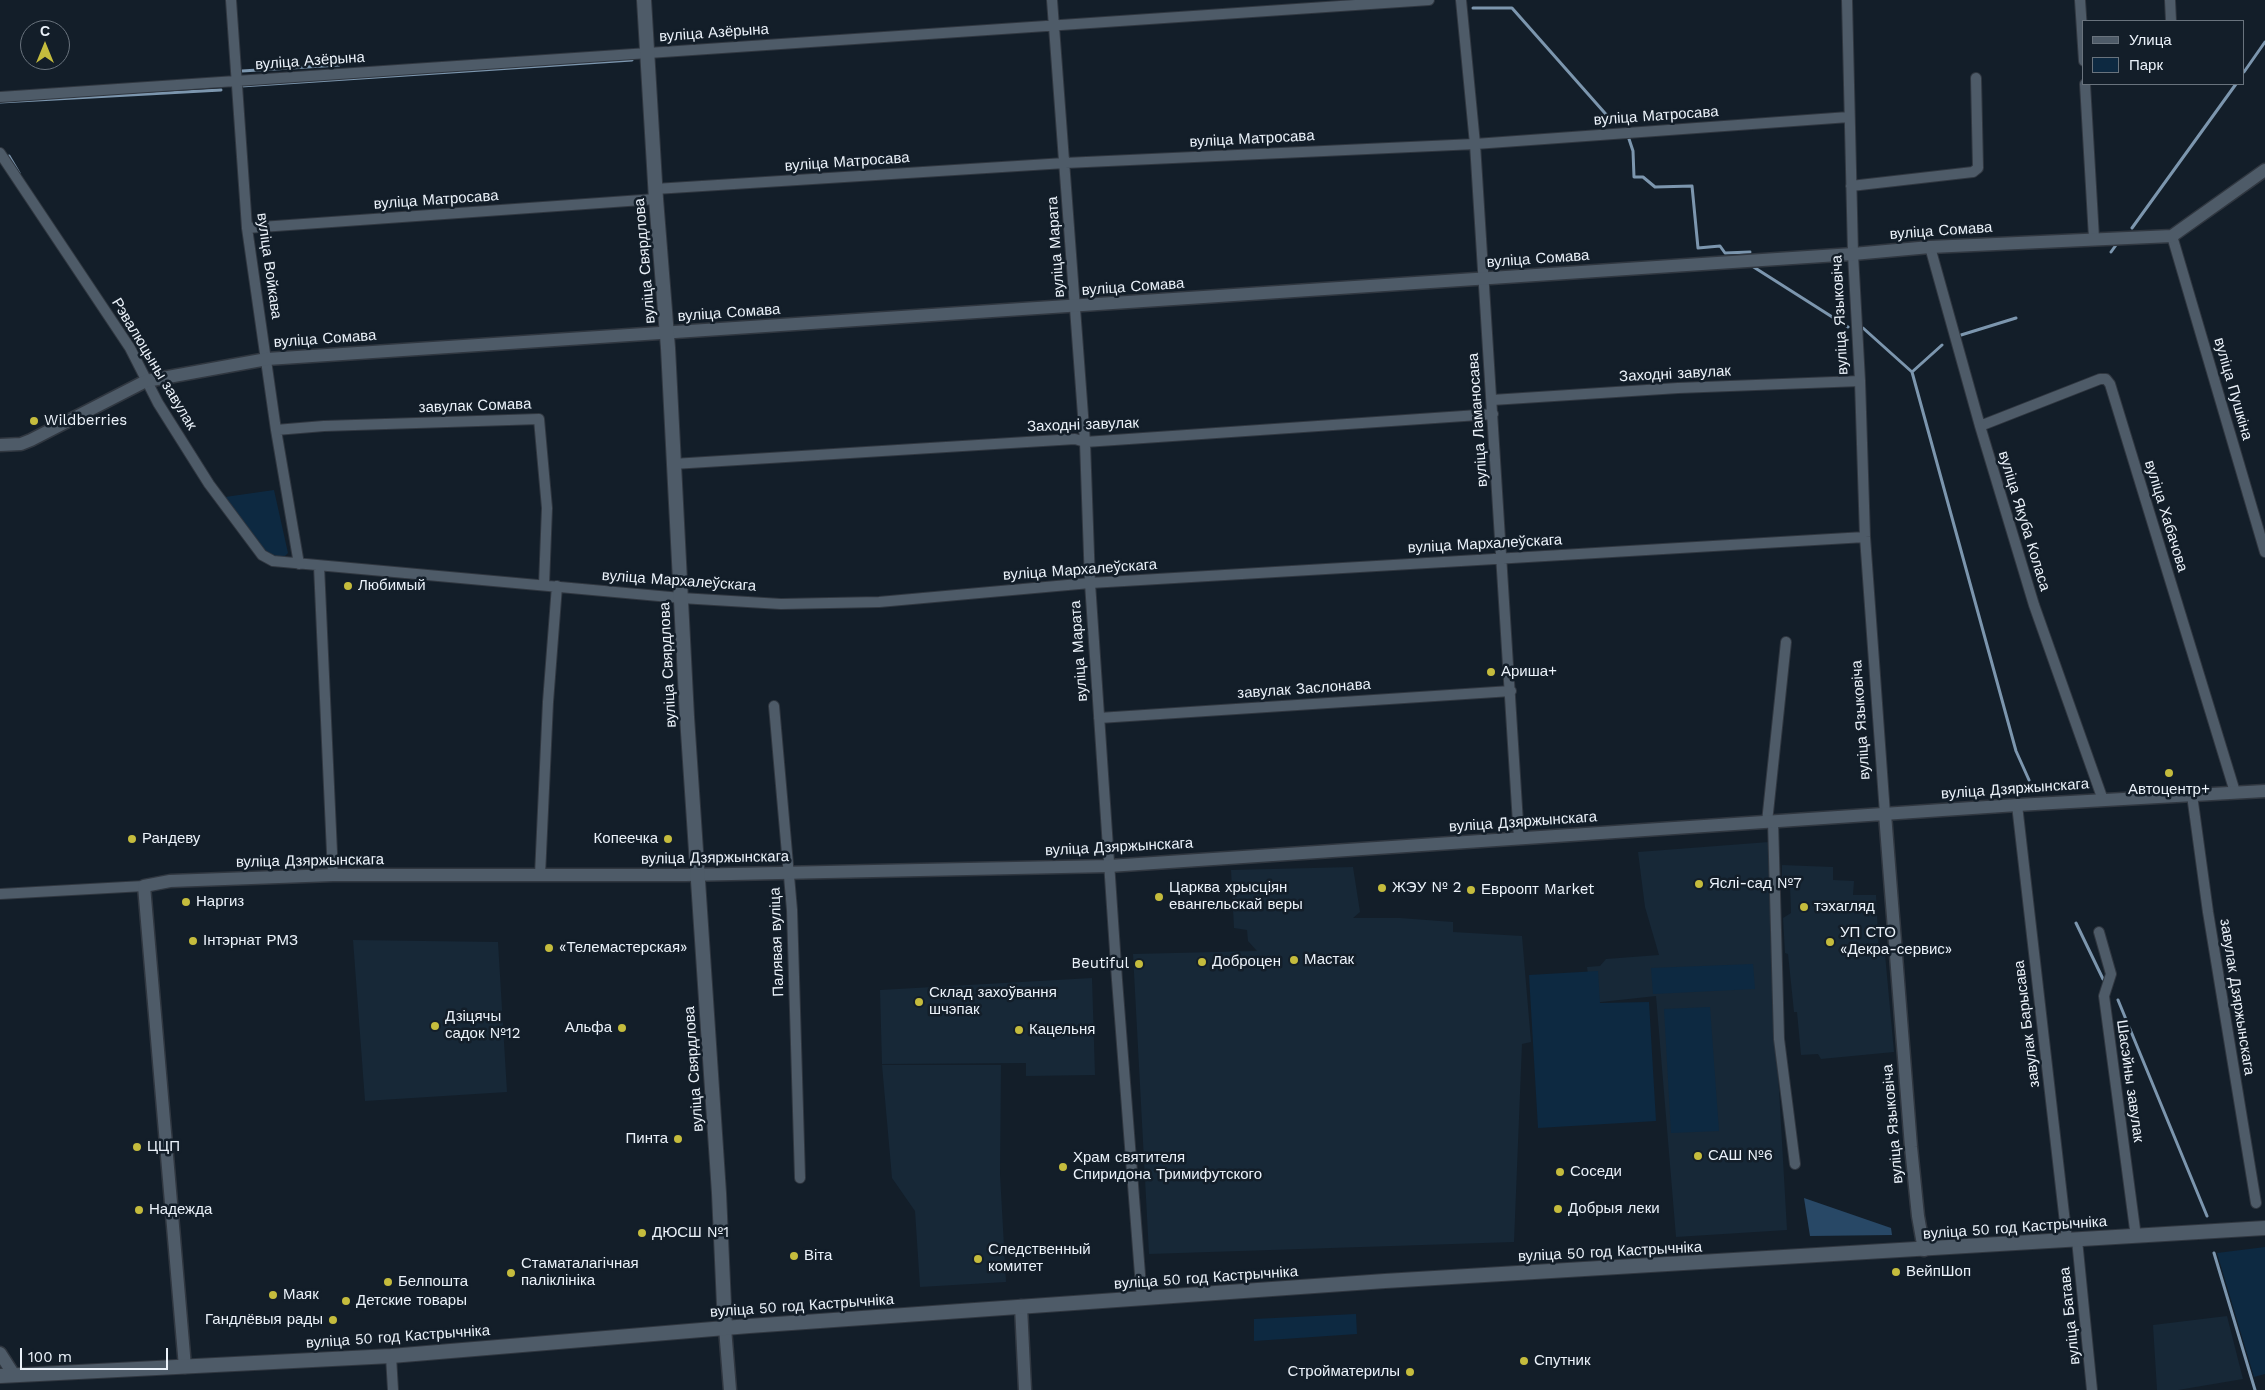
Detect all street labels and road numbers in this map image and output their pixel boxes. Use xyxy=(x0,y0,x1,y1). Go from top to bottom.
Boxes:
street label: вуліца Азёрына xyxy=(659,20,769,46)
street label: вуліца Азёрына xyxy=(255,48,365,74)
street label: вуліца Матросава xyxy=(1593,103,1719,129)
street label: вуліца Матросава xyxy=(1189,127,1315,151)
street label: вуліца Матросава xyxy=(784,149,910,175)
street label: вуліца Матросава xyxy=(373,187,499,213)
street label: вуліца Марата xyxy=(1043,196,1069,298)
street label: вуліца Свярдлова xyxy=(631,198,659,324)
street label: вуліца Войкава xyxy=(253,212,285,320)
street label: вуліца Сомава xyxy=(1889,218,1993,244)
street label: вуліца Сомава xyxy=(1486,246,1590,272)
street label: вуліца Языковіча xyxy=(1828,255,1852,375)
street label: вуліца Сомава xyxy=(1081,274,1185,300)
street label: Рэвалюцыны завулак xyxy=(107,295,201,433)
street label: вуліца Сомава xyxy=(677,300,781,326)
street label: вуліца Сомава xyxy=(273,326,377,352)
street label: вуліца Пушкіна xyxy=(2210,336,2256,442)
street label: вуліца Ламаносава xyxy=(1464,352,1492,488)
street label: Заходні завулак xyxy=(1619,362,1731,386)
street label: завулак Сомава xyxy=(418,395,532,417)
street label: Заходні завулак xyxy=(1027,414,1139,436)
street label: вуліца Якуба Коласа xyxy=(1994,449,2054,593)
street label: вуліца Хабачова xyxy=(2140,458,2192,574)
street label: вуліца Мархалеўскага xyxy=(1407,531,1563,557)
street label: вуліца Мархалеўскага xyxy=(1002,556,1158,584)
street label: вуліца Мархалеўскага xyxy=(601,567,757,595)
street label: вуліца Марата xyxy=(1066,600,1092,702)
street label: вуліца Свярдлова xyxy=(656,602,680,728)
street label: вуліца Языковіча xyxy=(1848,660,1874,780)
street label: завулак Заслонава xyxy=(1237,675,1371,703)
street label: вуліца Дзяржынскага xyxy=(1940,775,2090,803)
street label: вуліца Дзяржынскага xyxy=(1448,808,1598,836)
street label: вуліца Дзяржынскага xyxy=(1045,834,1193,860)
street label: вуліца Дзяржынскага xyxy=(641,848,789,868)
street label: вуліца Дзяржынскага xyxy=(236,851,384,871)
street label: Палявая вуліца xyxy=(766,887,788,997)
street label: завулак Дзяржынскага xyxy=(2216,918,2258,1076)
street label: завулак Барысава xyxy=(2010,959,2044,1089)
street label: вуліца Свярдлова xyxy=(681,1006,707,1132)
street label: Шасэйны завулак xyxy=(2112,1019,2148,1143)
street label: вуліца Языковіча xyxy=(1879,1063,1907,1185)
street label: вуліца 50 год Кастрычніка xyxy=(1922,1213,2108,1243)
street label: вуліца 50 год Кастрычніка xyxy=(1517,1238,1703,1266)
street label: вуліца 50 год Кастрычніка xyxy=(1113,1263,1299,1293)
street label: вуліца Батава xyxy=(2056,1266,2084,1366)
street label: вуліца 50 год Кастрычніка xyxy=(709,1291,895,1321)
street label: вуліца 50 год Кастрычніка xyxy=(305,1322,491,1352)

